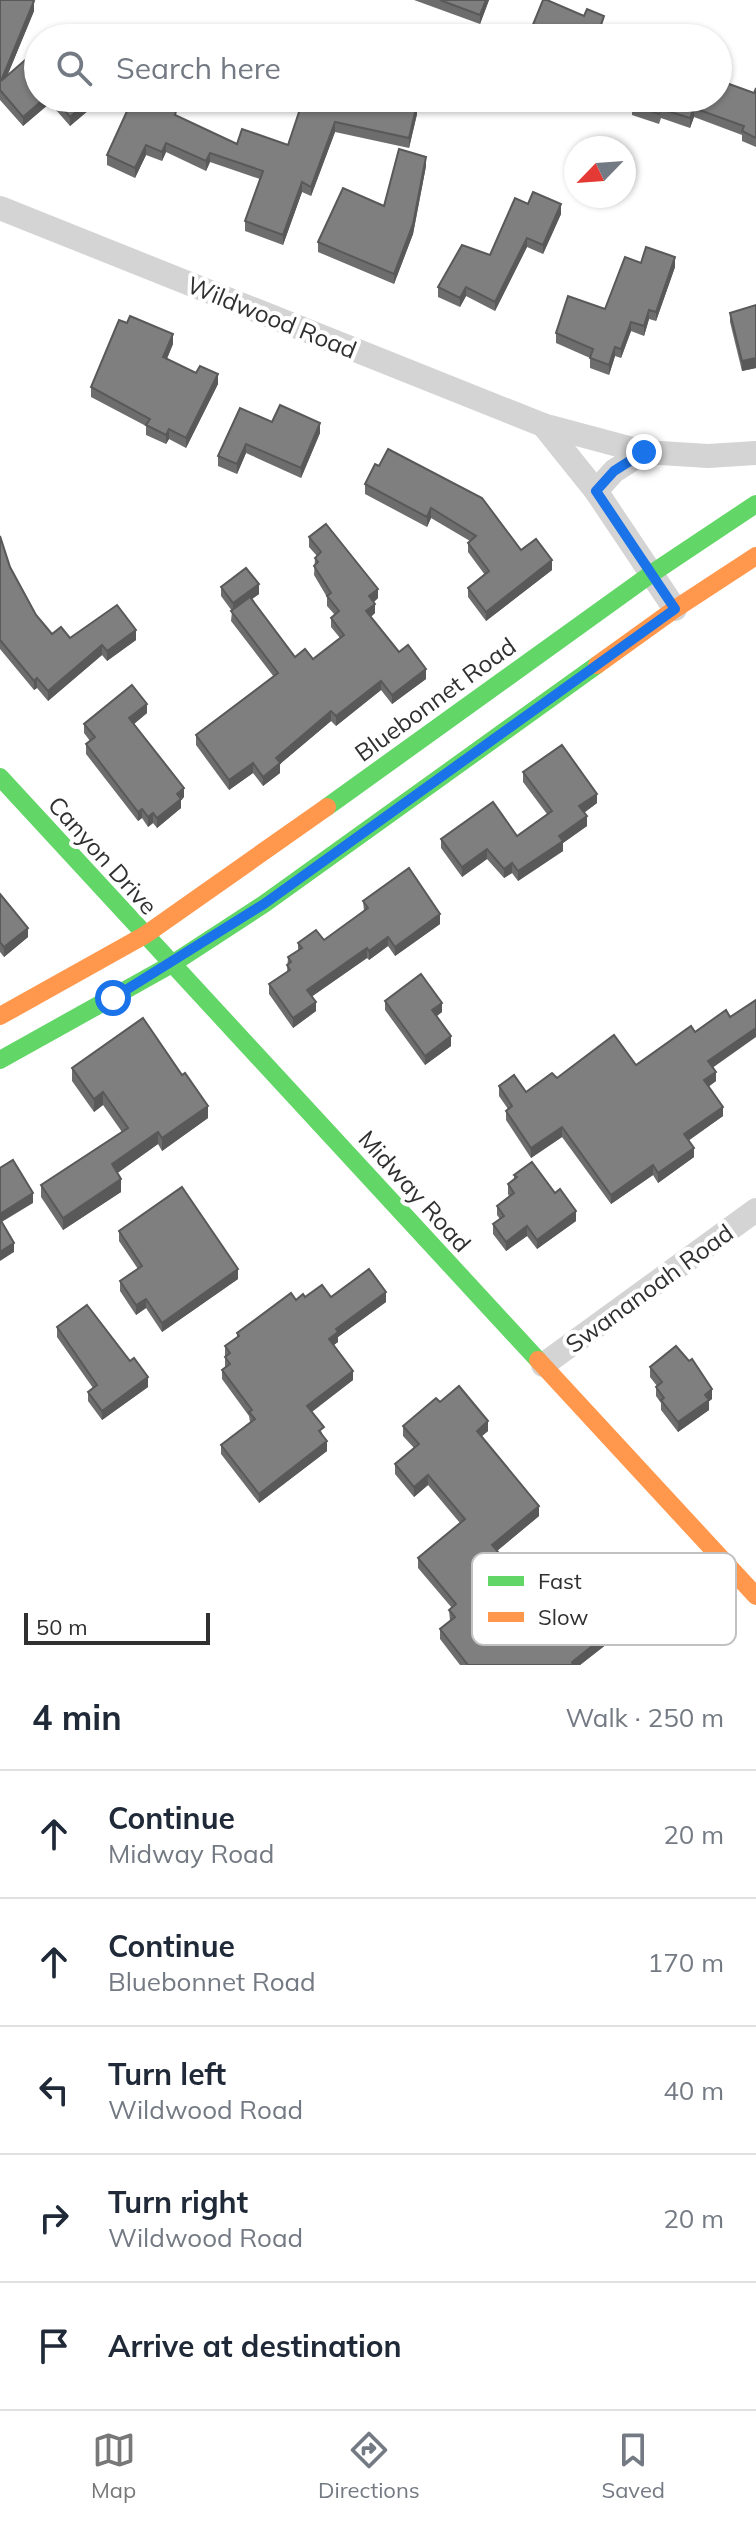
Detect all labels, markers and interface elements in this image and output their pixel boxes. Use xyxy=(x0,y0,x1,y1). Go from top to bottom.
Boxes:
search box xyxy=(24,24,732,112)
icon: search xyxy=(52,46,96,90)
text: Search here xyxy=(116,49,281,87)
north arrow xyxy=(564,136,636,208)
street label: Wildwood Road xyxy=(183,269,361,365)
route end xyxy=(626,434,662,470)
street label: Bluebonnet Road xyxy=(349,631,521,767)
street label: Canyon Drive xyxy=(42,790,164,920)
route start xyxy=(95,980,131,1016)
street label: Midway Road xyxy=(353,1124,477,1258)
street label: Swananoah Road xyxy=(559,1217,739,1359)
legend xyxy=(472,1553,736,1645)
text: Fast xyxy=(538,1567,582,1595)
text: Slow xyxy=(538,1603,588,1631)
scale bar xyxy=(24,1609,210,1645)
text: 50 m xyxy=(36,1613,87,1641)
text: 4 min xyxy=(32,1696,122,1739)
text: Walk · 250 m xyxy=(565,1701,724,1734)
text: Continue xyxy=(108,1799,235,1837)
icon: ahead xyxy=(32,1812,76,1856)
text: 20 m xyxy=(663,1818,724,1851)
text: Midway Road xyxy=(108,1837,274,1870)
text: Continue xyxy=(108,1927,235,1965)
icon: ahead xyxy=(32,1940,76,1984)
text: 170 m xyxy=(648,1946,724,1979)
text: Bluebonnet Road xyxy=(108,1965,316,1998)
text: Turn left xyxy=(108,2055,226,2093)
icon: left xyxy=(32,2068,76,2112)
text: 40 m xyxy=(663,2074,724,2107)
text: Wildwood Road xyxy=(108,2093,303,2126)
text: Turn right xyxy=(108,2183,248,2221)
icon: right xyxy=(32,2196,76,2240)
text: 20 m xyxy=(663,2202,724,2235)
text: Wildwood Road xyxy=(108,2221,303,2254)
icon: arrive xyxy=(32,2324,76,2368)
text: Arrive at destination xyxy=(108,2327,402,2365)
tab: Map xyxy=(91,2428,136,2504)
tab: Directions xyxy=(318,2428,420,2504)
tab: Saved xyxy=(602,2428,665,2504)

